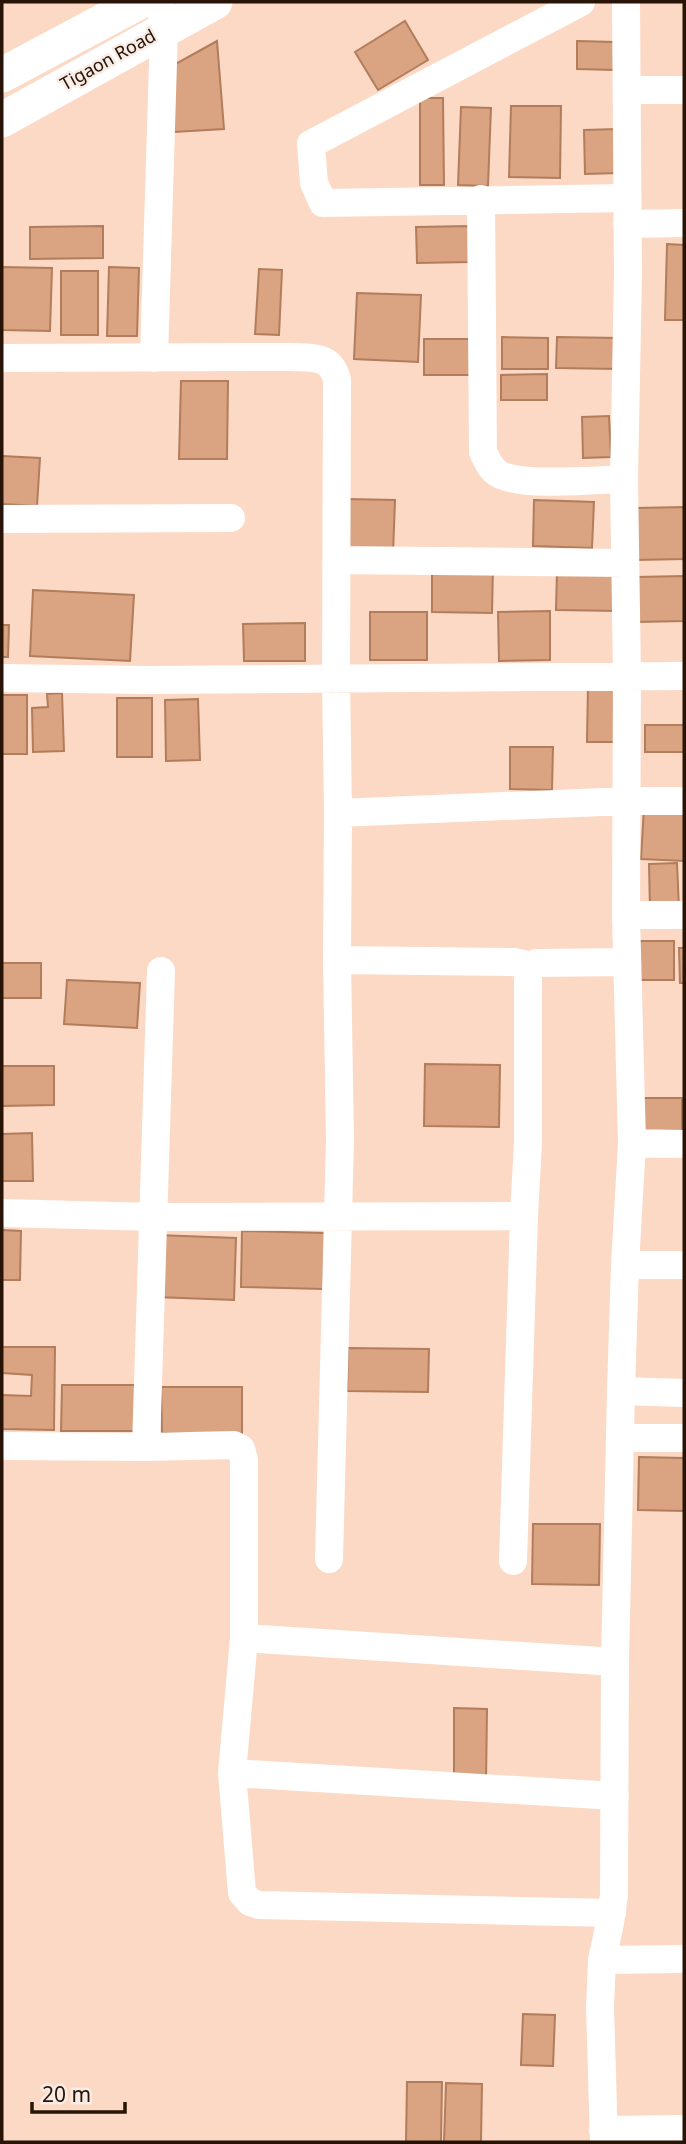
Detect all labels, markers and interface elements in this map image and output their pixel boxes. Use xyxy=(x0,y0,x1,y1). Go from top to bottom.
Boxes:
street label: Tigaon Road xyxy=(55,23,160,95)
scale bar xyxy=(32,2070,124,2114)
text: 20 m xyxy=(42,2080,91,2108)

